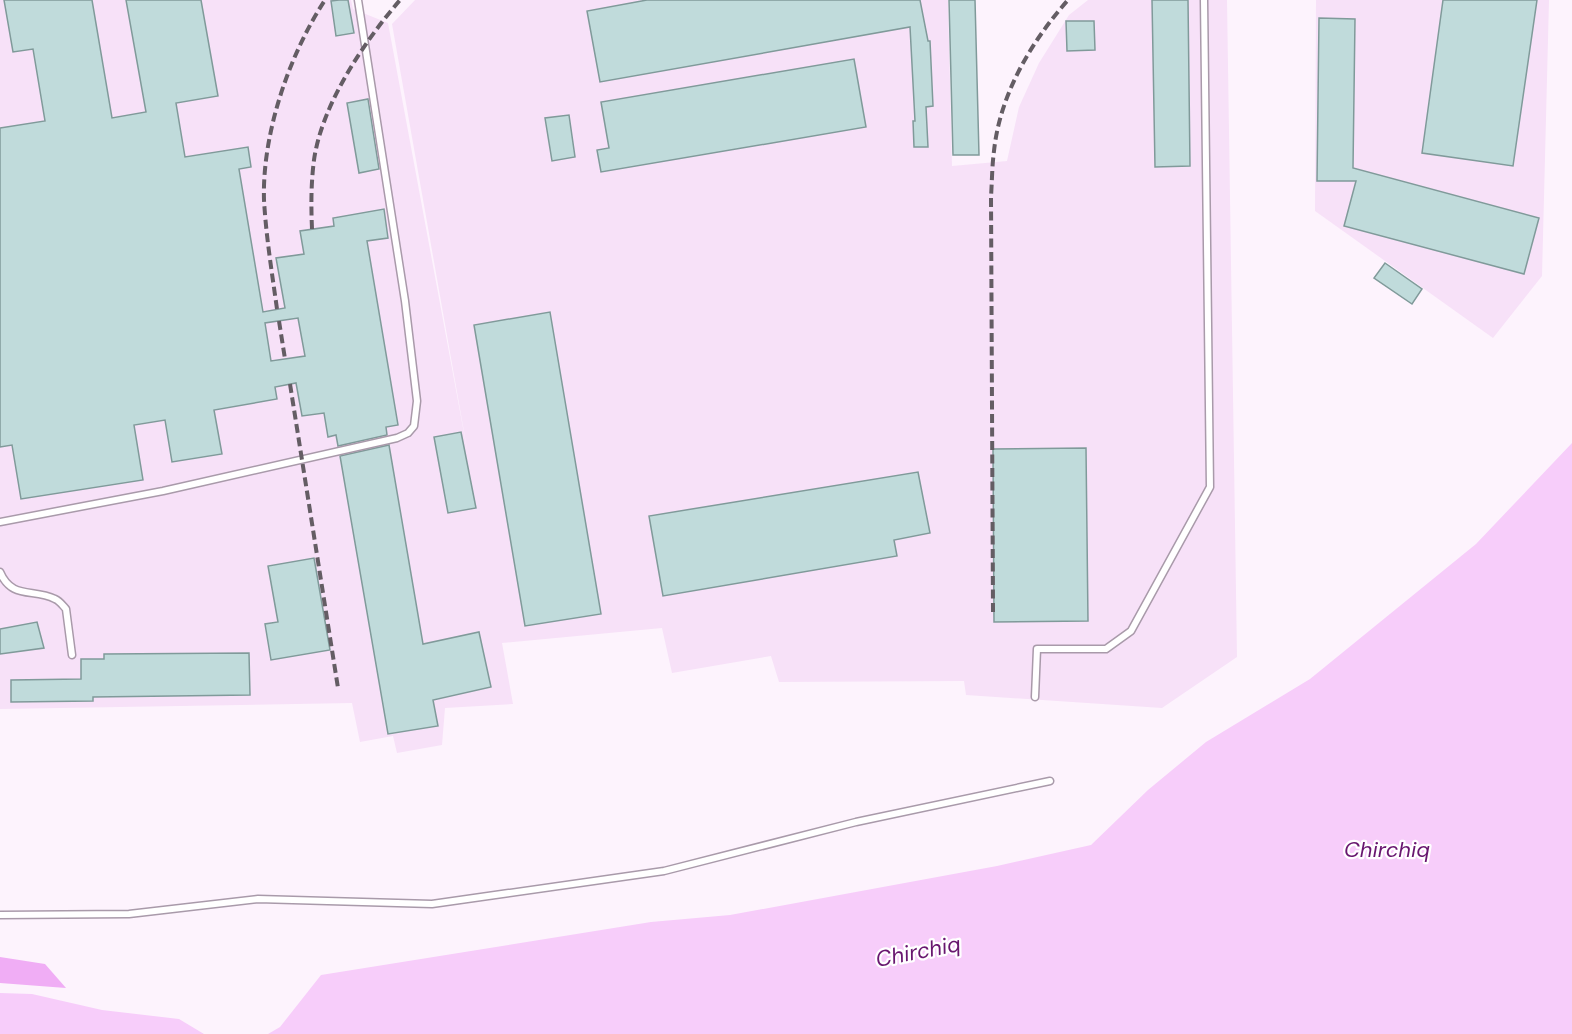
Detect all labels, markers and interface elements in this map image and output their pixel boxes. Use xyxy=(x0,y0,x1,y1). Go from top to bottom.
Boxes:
water label: Chirchiq xyxy=(1344,835,1430,864)
water label: Chirchiq xyxy=(873,929,963,974)

